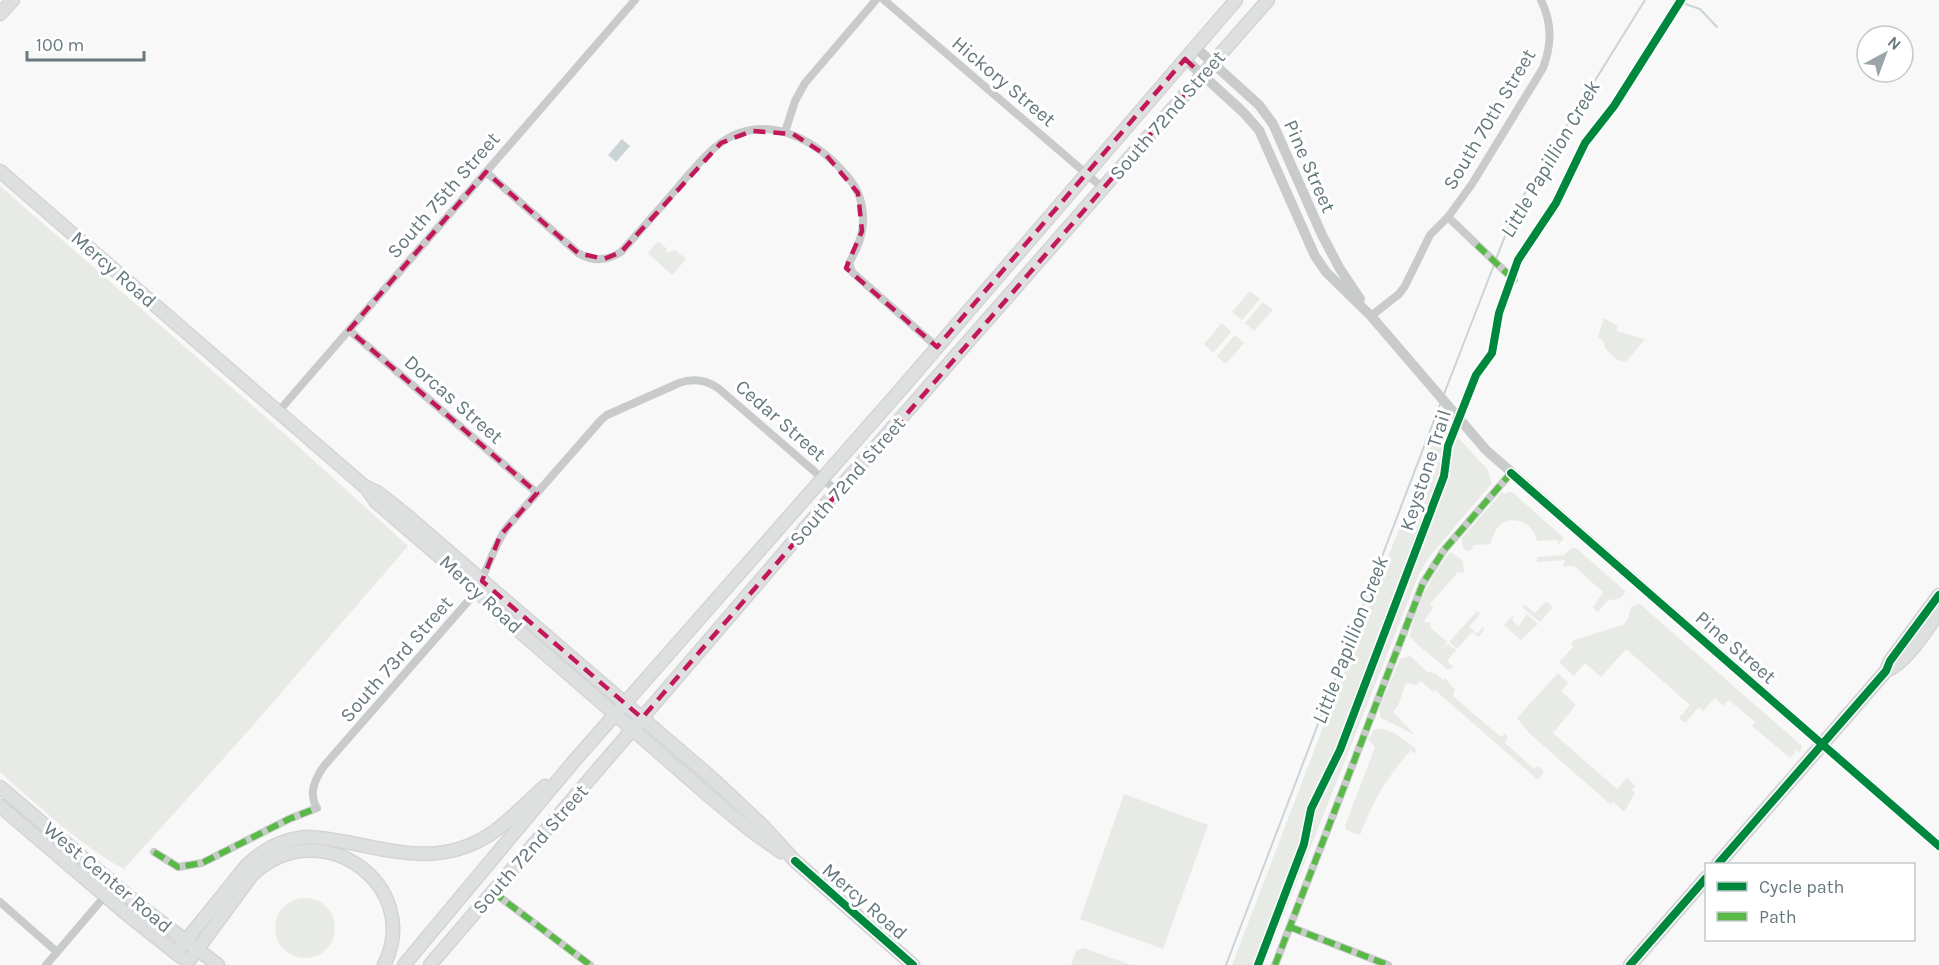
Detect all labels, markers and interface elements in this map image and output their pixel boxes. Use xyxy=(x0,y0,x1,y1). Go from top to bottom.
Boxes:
scale bar xyxy=(27,24,144,62)
north arrow xyxy=(1855,24,1915,84)
street label: Hickory Street xyxy=(947,31,1060,132)
text: N xyxy=(1884,32,1905,54)
text: 100 m xyxy=(36,34,84,56)
street label: South 70th Street xyxy=(1438,44,1541,194)
street label: South 72nd Street xyxy=(1105,46,1230,185)
water label: Little Papillion Creek xyxy=(1495,76,1605,242)
street label: Pine Street xyxy=(1279,116,1340,217)
street label: South 75th Street xyxy=(382,127,505,263)
street label: Mercy Road xyxy=(67,226,161,312)
street label: Dorcas Street xyxy=(400,350,508,449)
street label: Cedar Street xyxy=(731,375,831,466)
street label: Keystone Trail xyxy=(1395,407,1456,534)
street label: South 72nd Street xyxy=(785,412,910,551)
street label: Mercy Road xyxy=(434,550,527,639)
water label: Little Papillion Creek xyxy=(1307,553,1393,727)
street label: South 73rd Street xyxy=(335,591,458,727)
street label: Pine Street xyxy=(1691,606,1781,689)
street label: South 72nd Street xyxy=(468,780,593,919)
street label: West Center Road xyxy=(39,817,177,938)
street label: Mercy Road xyxy=(818,858,912,944)
legend xyxy=(1705,863,1915,941)
text: Cycle path xyxy=(1759,876,1844,898)
text: Path xyxy=(1759,906,1797,928)

